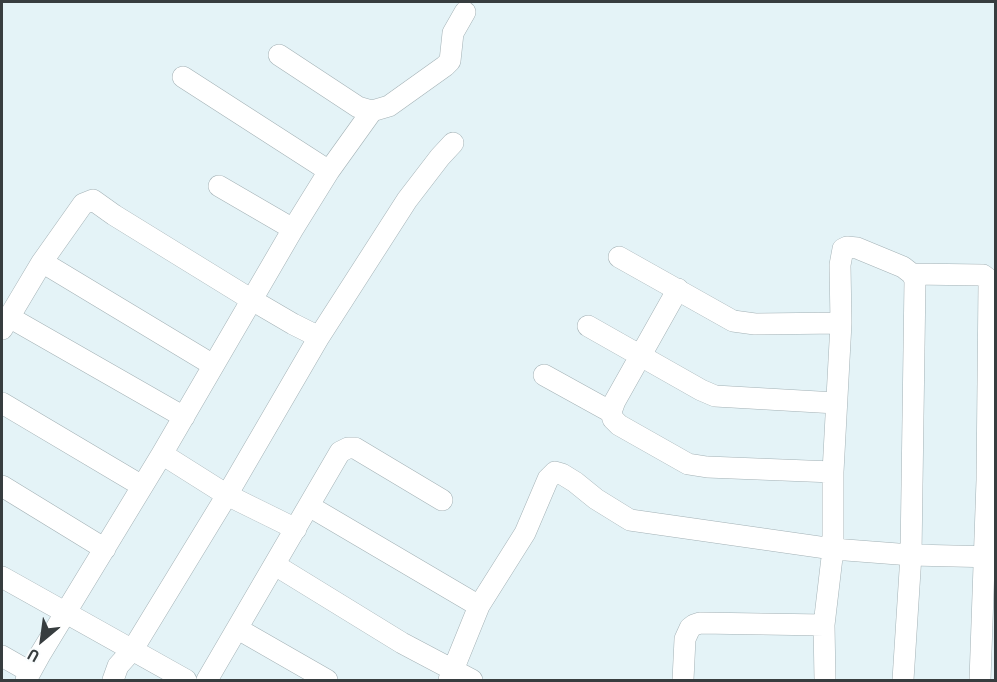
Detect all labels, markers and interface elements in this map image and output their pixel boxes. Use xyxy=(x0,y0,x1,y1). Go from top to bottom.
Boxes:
north arrow xyxy=(12,610,72,670)
text: U xyxy=(24,645,43,667)

